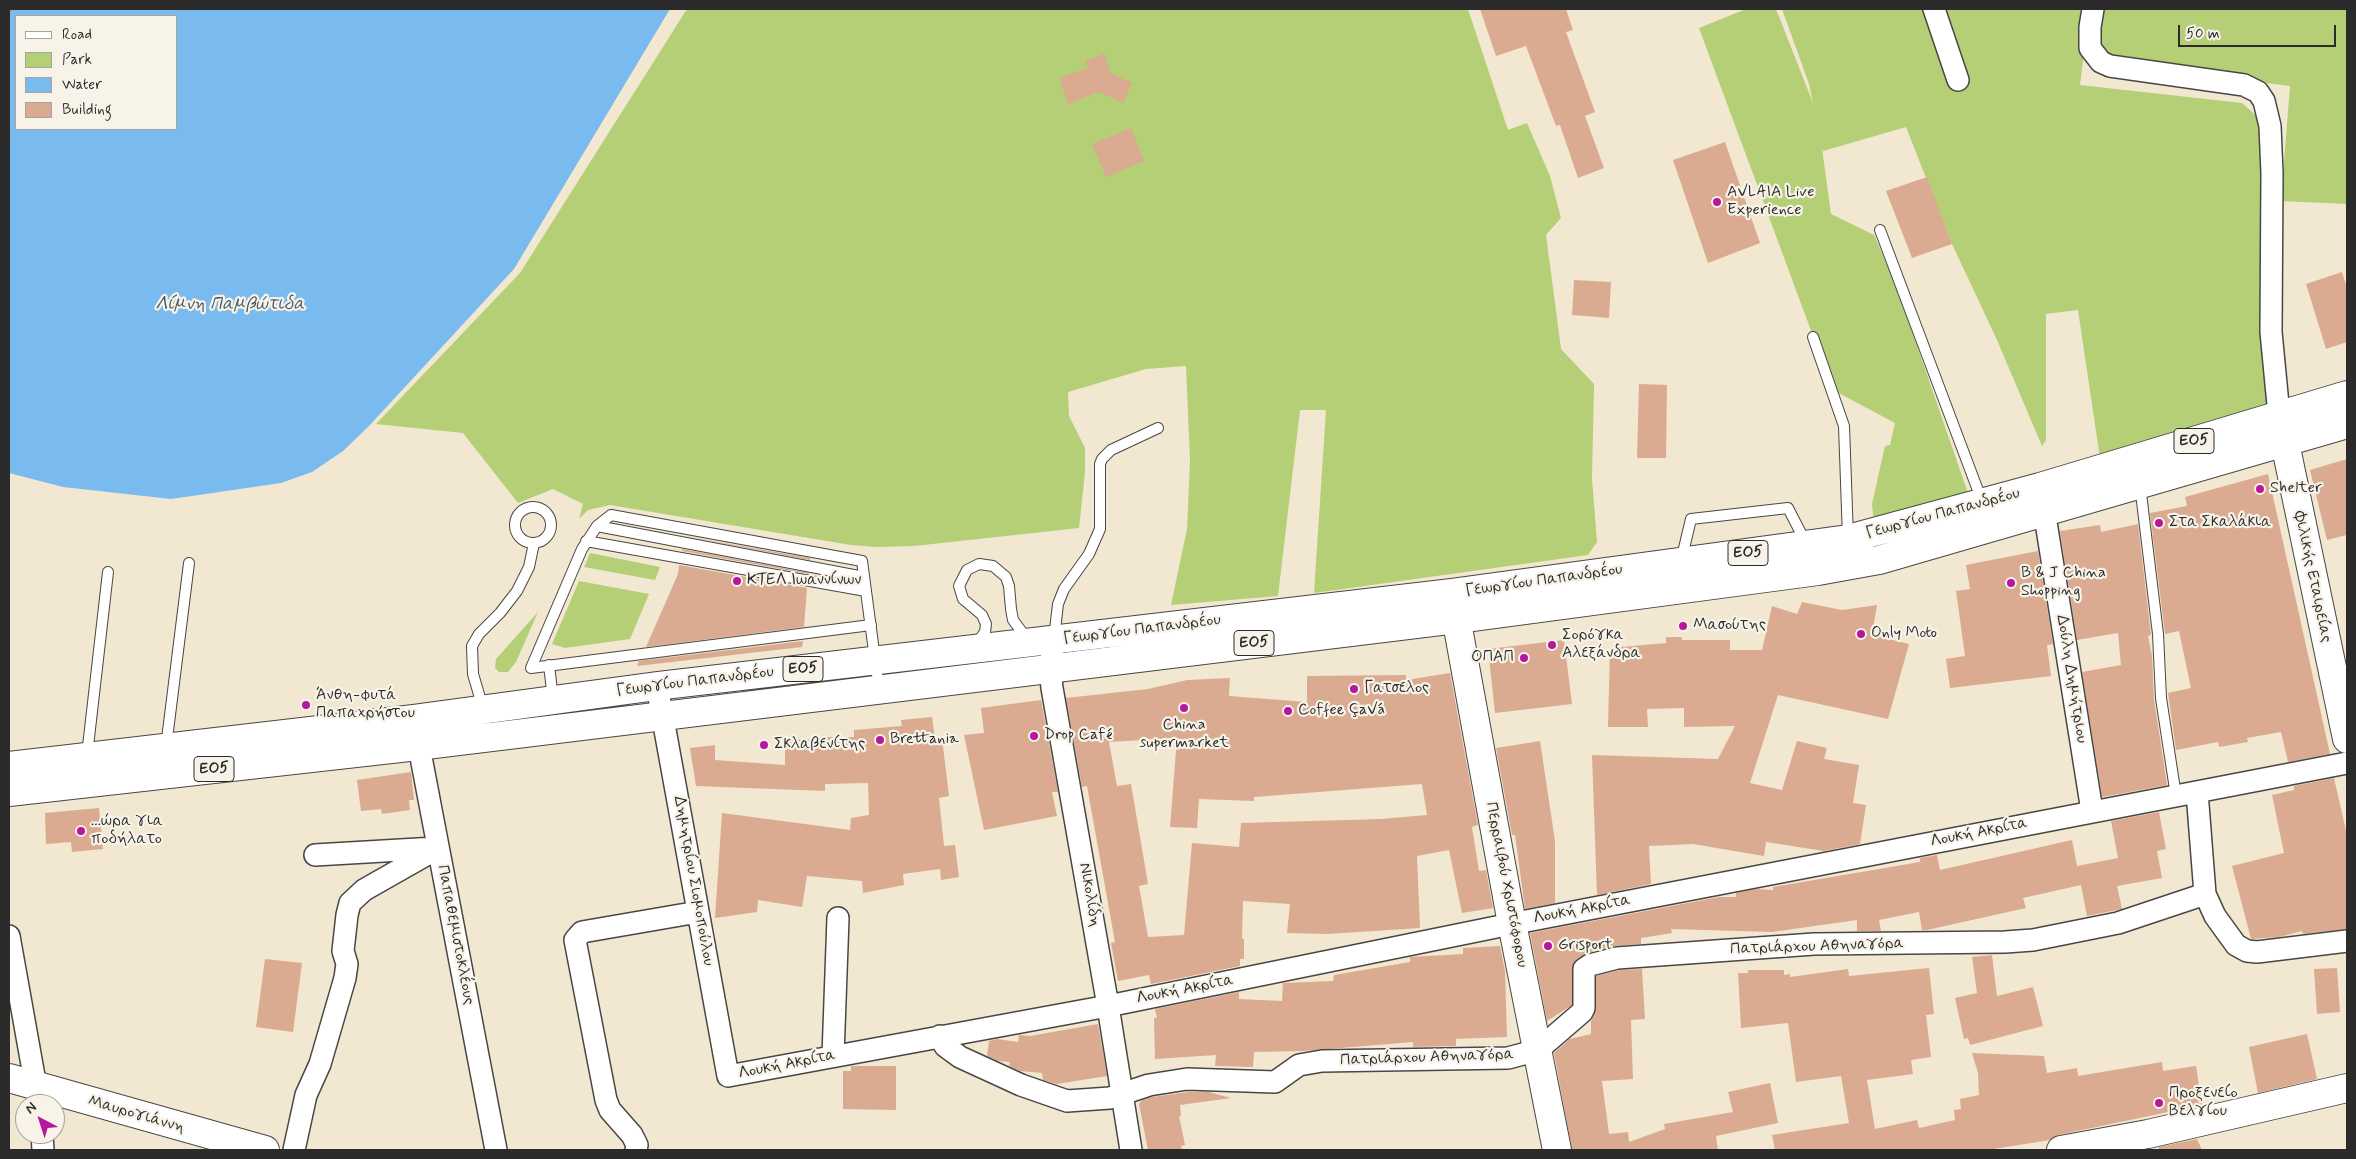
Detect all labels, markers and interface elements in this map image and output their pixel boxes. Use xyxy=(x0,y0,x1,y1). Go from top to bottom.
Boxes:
legend xyxy=(15,15,178,130)
scale bar xyxy=(2181,15,2338,47)
text: 50 m xyxy=(2186,24,2220,44)
text: Road xyxy=(62,25,92,45)
text: Park xyxy=(62,50,92,70)
text: Water xyxy=(62,75,102,95)
text: Building xyxy=(62,100,112,120)
place label: AVLAIA Live Experience xyxy=(1727,183,1814,221)
marker: AVLAIA Live Experience xyxy=(1711,196,1723,208)
water label: Λίμνη Παμβώτιδα xyxy=(155,294,305,316)
road number: ΕΟ5 xyxy=(2174,428,2214,454)
place label: Shelter xyxy=(2270,479,2322,499)
marker: Shelter xyxy=(2254,483,2266,495)
street label: Γεωργίου Παπανδρέου xyxy=(1864,484,2022,544)
street label: Φιλικής Εταιρείας xyxy=(2289,510,2335,644)
place label: Στα Σκαλάκια xyxy=(2169,513,2271,533)
marker: Στα Σκαλάκια xyxy=(2153,517,2165,529)
road number: ΕΟ5 xyxy=(1728,540,1768,566)
street label: Γεωργίου Παπανδρέου xyxy=(1464,560,1624,602)
place label: B & J China Shopping xyxy=(2021,564,2106,602)
place label: ΚΤΕΛ Ιωαννίνων xyxy=(747,571,861,591)
marker: ΚΤΕΛ Ιωαννίνων xyxy=(731,575,743,587)
marker: B & J China Shopping xyxy=(2005,577,2017,589)
street label: Γεωργίου Παπανδρέου xyxy=(1062,611,1222,649)
street label: Δούλη Δημήτριου xyxy=(2051,613,2091,745)
place label: Μασούτης xyxy=(1693,616,1766,636)
marker: Μασούτης xyxy=(1677,620,1689,632)
place label: Only Moto xyxy=(1871,624,1937,644)
place label: Σορόγκα Αλεξάνδρα xyxy=(1562,626,1641,664)
marker: Only Moto xyxy=(1855,628,1867,640)
road number: ΕΟ5 xyxy=(1234,630,1274,656)
marker: Σορόγκα Αλεξάνδρα xyxy=(1546,639,1558,651)
place label: ΟΠΑΠ xyxy=(1471,648,1514,668)
marker: ΟΠΑΠ xyxy=(1518,652,1530,664)
road number: ΕΟ5 xyxy=(783,656,823,682)
street label: Γεωργίου Παπανδρέου xyxy=(615,663,775,701)
place label: Γατσελος xyxy=(1364,679,1429,699)
marker: Γατσελος xyxy=(1348,683,1360,695)
place label: Άνθη-φυτά Παπαχρήστου xyxy=(316,686,415,724)
marker: Άνθη-φυτά Παπαχρήστου xyxy=(300,699,312,711)
place label: Coffee ÇaVá xyxy=(1298,701,1385,721)
marker: China supermarket xyxy=(1178,702,1190,714)
marker: Coffee ÇaVá xyxy=(1282,705,1294,717)
place label: China supermarket xyxy=(1139,716,1229,754)
place label: Drop Café xyxy=(1044,726,1112,746)
place label: Brettania xyxy=(890,730,959,750)
marker: Drop Café xyxy=(1028,730,1040,742)
marker: Brettania xyxy=(874,734,886,746)
place label: Σκλαβενίτης xyxy=(774,735,865,755)
marker: Σκλαβενίτης xyxy=(758,739,770,751)
road number: ΕΟ5 xyxy=(194,756,234,782)
street label: Δημητρίου Σιομοπούλου xyxy=(669,794,717,968)
street label: Περραιβού Χριστόφορου xyxy=(1481,801,1531,969)
place label: ...ώρα για ποδήλατο xyxy=(91,812,163,850)
street label: Λουκή Ακρίτα xyxy=(1929,814,2029,852)
marker: ...ώρα για ποδήλατο xyxy=(75,825,87,837)
street label: Νικολίδη xyxy=(1074,861,1104,929)
street label: Παπαθεμιστοκλέους xyxy=(432,863,478,1007)
street label: Λουκή Ακρίτα xyxy=(1532,891,1632,929)
street label: Πατριάρχου Αθηναγόρα xyxy=(1730,934,1904,960)
place label: Grisport xyxy=(1558,936,1612,956)
marker: Grisport xyxy=(1542,940,1554,952)
street label: Λουκή Ακρίτα xyxy=(1135,971,1235,1009)
street label: Πατριάρχου Αθηναγόρα xyxy=(1340,1045,1514,1071)
street label: Λουκή Ακρίτα xyxy=(737,1046,837,1084)
place label: Προξενείο Βελγίου xyxy=(2169,1084,2238,1122)
street label: Μαυρογιάννη xyxy=(85,1092,187,1138)
north arrow xyxy=(15,1094,65,1144)
marker: Προξενείο Βελγίου xyxy=(2153,1097,2165,1109)
text: N xyxy=(22,1098,40,1118)

